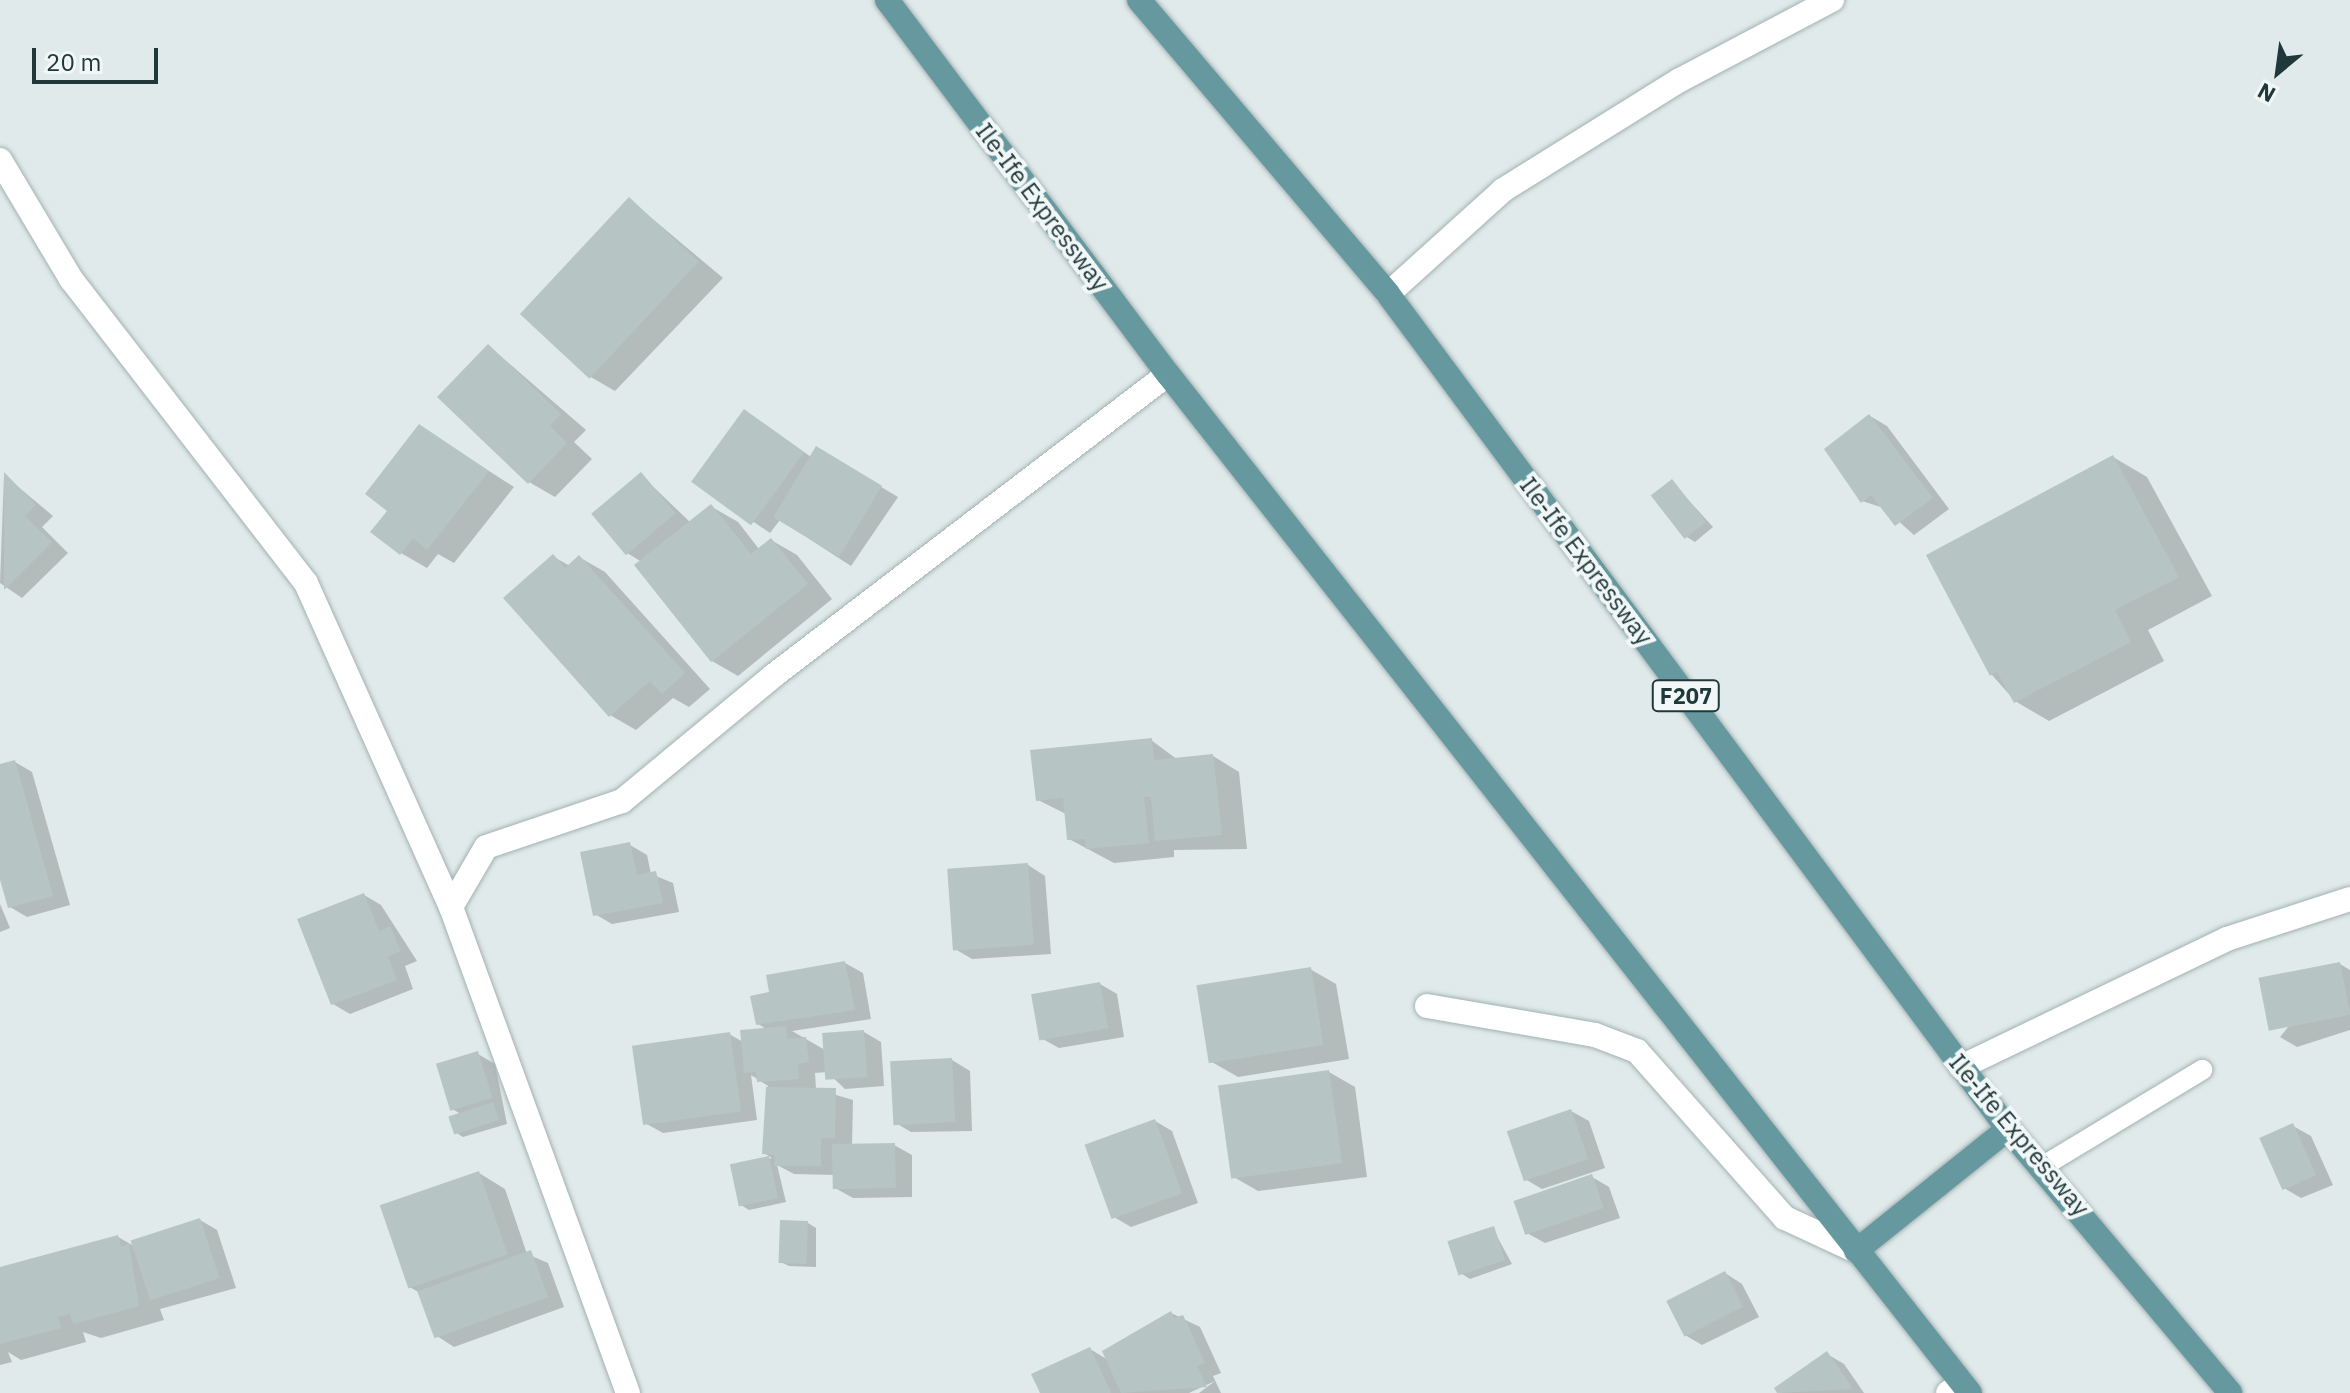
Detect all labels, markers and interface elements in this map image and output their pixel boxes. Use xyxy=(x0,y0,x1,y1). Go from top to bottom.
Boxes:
scale bar xyxy=(36,32,162,82)
north arrow xyxy=(2238,32,2318,112)
text: 20 m xyxy=(46,46,101,78)
text: N xyxy=(2252,77,2280,110)
street label: Ile-Ife Expressway xyxy=(970,118,1114,296)
street label: Ile-Ife Expressway xyxy=(1514,472,1658,650)
road number: F207 xyxy=(1650,678,1722,714)
street label: Ile-Ife Expressway xyxy=(1943,1048,2095,1222)

